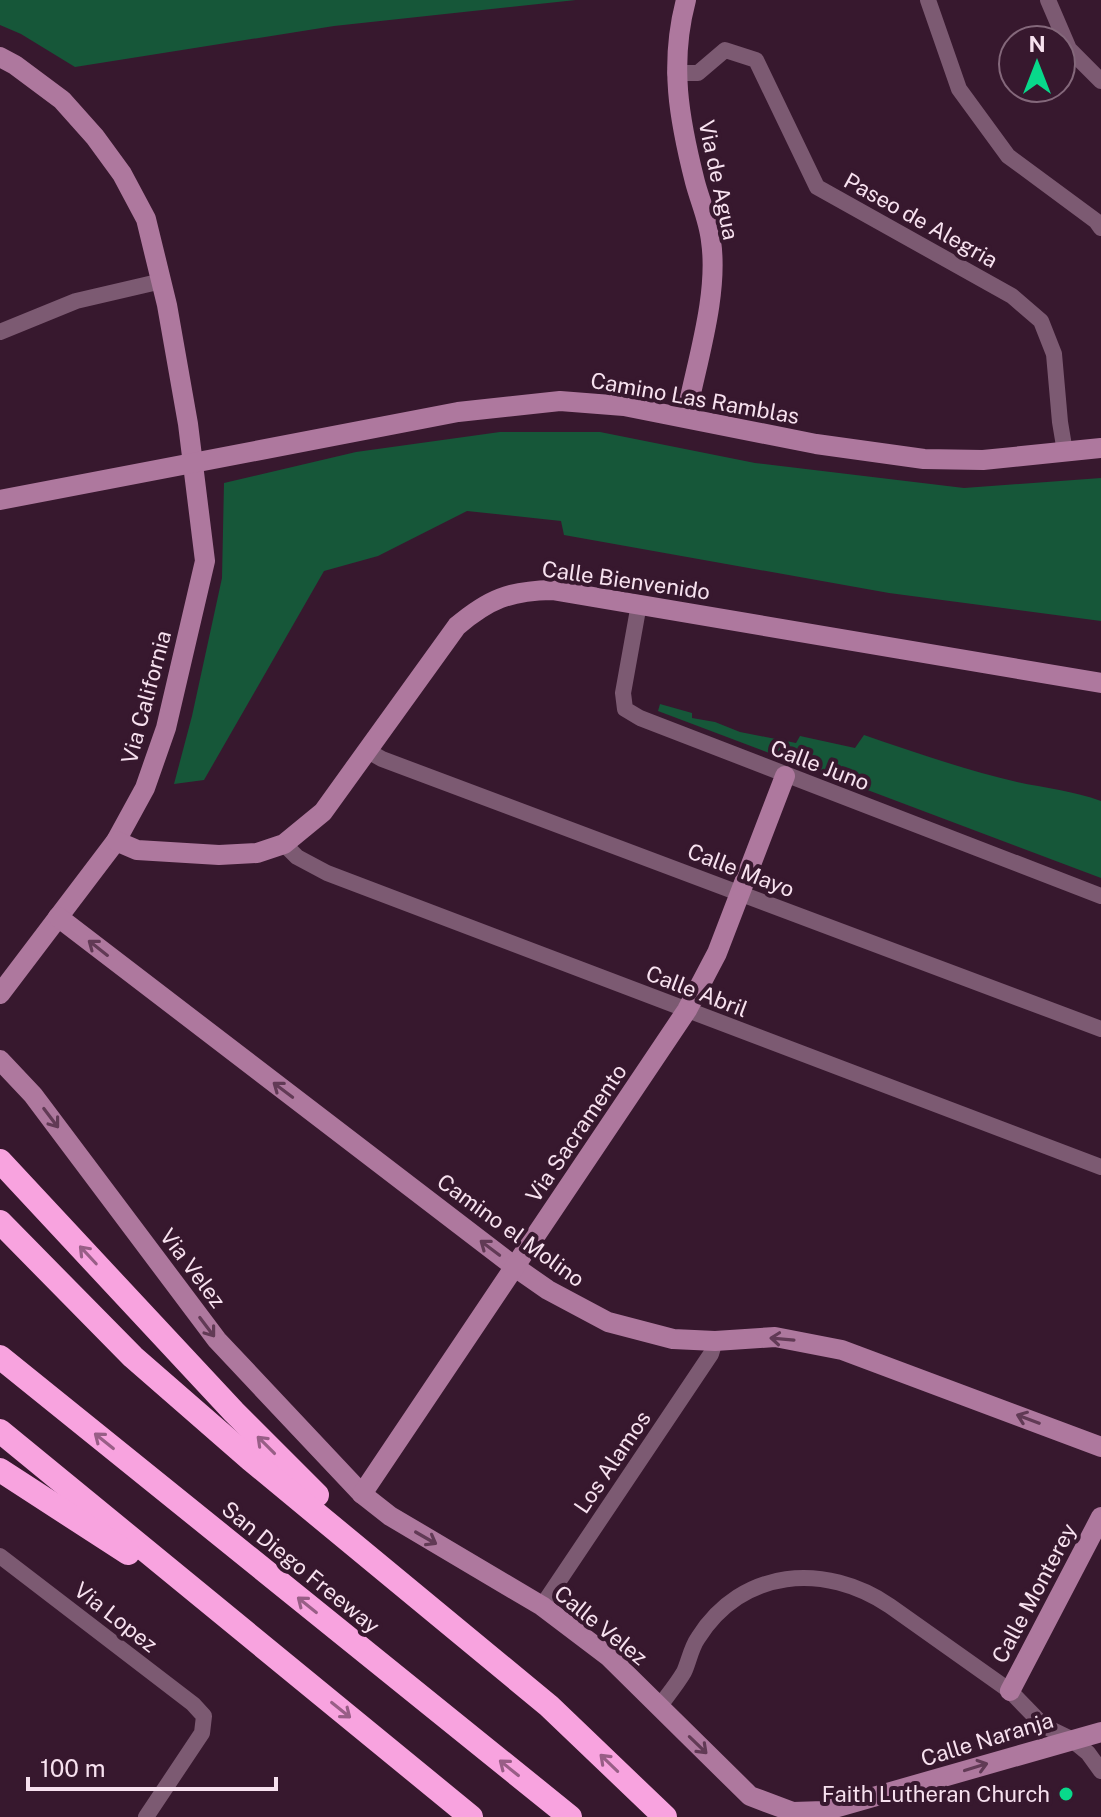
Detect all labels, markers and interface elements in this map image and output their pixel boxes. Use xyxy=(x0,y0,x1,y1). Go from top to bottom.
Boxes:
north arrow xyxy=(997,24,1077,104)
text: N xyxy=(1028,31,1046,57)
street label: Via de Agua xyxy=(694,118,744,242)
street label: Paseo de Alegria xyxy=(840,167,1002,273)
street label: Camino Las Ramblas xyxy=(589,367,801,429)
street label: Calle Bienvenido xyxy=(540,555,712,605)
street label: Via California xyxy=(116,628,176,766)
street label: Calle Juno xyxy=(767,734,873,796)
street label: Calle Mayo xyxy=(684,838,798,902)
one-way arrow xyxy=(88,939,109,957)
street label: Calle Abril xyxy=(642,960,752,1022)
street label: Via Sacramento xyxy=(520,1059,632,1207)
one-way arrow xyxy=(273,1082,295,1099)
one-way arrow xyxy=(43,1107,60,1129)
street label: Camino el Molino xyxy=(432,1168,590,1292)
street label: Via Velez xyxy=(155,1223,231,1313)
one-way arrow xyxy=(480,1240,501,1257)
one-way arrow xyxy=(79,1245,98,1265)
one-way arrow xyxy=(198,1316,215,1337)
one-way arrow xyxy=(769,1331,796,1346)
street label: Los Alamos xyxy=(568,1406,656,1518)
one-way arrow xyxy=(1017,1411,1041,1425)
one-way arrow xyxy=(94,1433,115,1451)
one-way arrow xyxy=(257,1436,276,1455)
street label: San Diego Freeway xyxy=(217,1495,385,1639)
street label: Calle Monterey xyxy=(986,1518,1082,1667)
one-way arrow xyxy=(414,1530,437,1546)
street label: Via Lopez xyxy=(69,1576,163,1658)
street label: Calle Velez xyxy=(549,1580,653,1670)
one-way arrow xyxy=(297,1596,318,1613)
one-way arrow xyxy=(330,1701,350,1719)
street label: Calle Naranja xyxy=(918,1707,1056,1771)
one-way arrow xyxy=(688,1735,707,1754)
scale bar xyxy=(28,1741,276,1791)
text: 100 m xyxy=(40,1754,106,1782)
one-way arrow xyxy=(600,1754,619,1773)
one-way arrow xyxy=(499,1759,520,1777)
one-way arrow xyxy=(963,1759,989,1774)
place label: Faith Lutheran Church xyxy=(822,1781,1050,1807)
marker: Faith Lutheran Church xyxy=(1057,1785,1075,1803)

